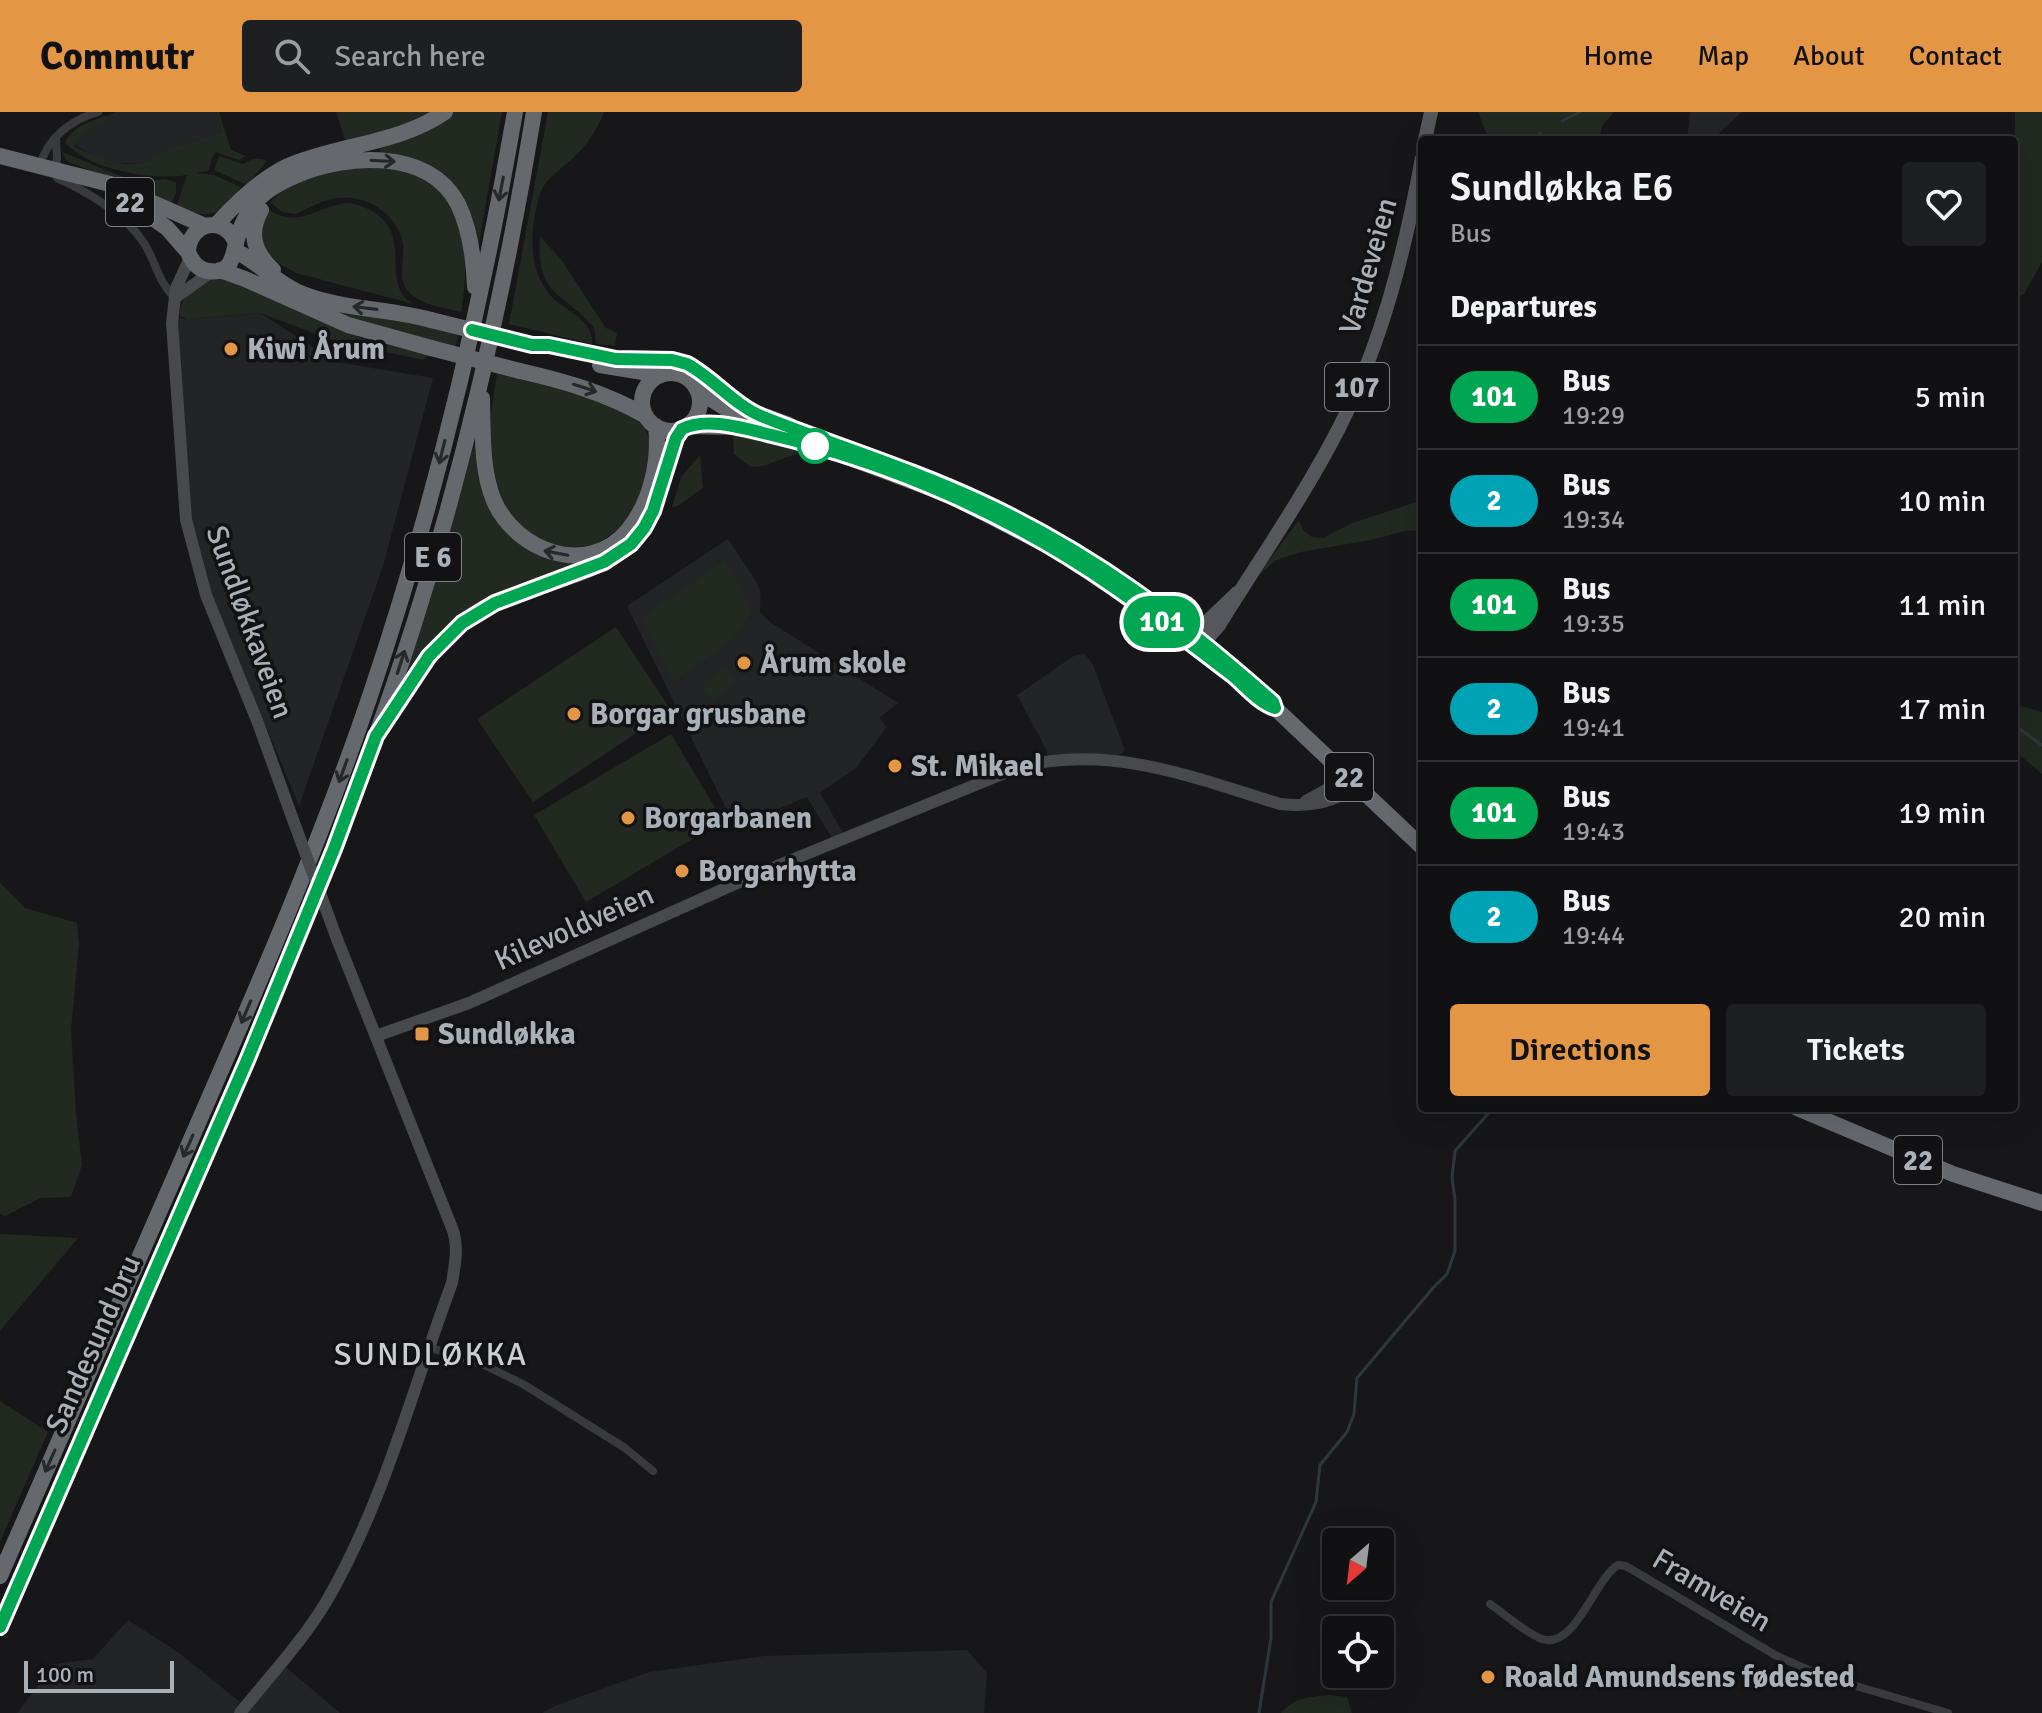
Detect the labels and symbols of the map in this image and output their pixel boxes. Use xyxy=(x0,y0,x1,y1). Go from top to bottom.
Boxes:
one-way arrow xyxy=(369,154,396,169)
one-way arrow xyxy=(493,176,508,201)
road number: 22 xyxy=(106,178,154,226)
street label: Vardeveien xyxy=(1331,194,1406,339)
one-way arrow xyxy=(353,300,378,315)
place label: Kiwi Årum xyxy=(247,330,385,368)
marker: Kiwi Årum xyxy=(222,340,240,358)
road number: 107 xyxy=(1325,363,1389,411)
one-way arrow xyxy=(572,382,597,397)
unlabelled marker xyxy=(798,429,832,463)
one-way arrow xyxy=(434,438,449,464)
street label: Sundløkkaveien xyxy=(198,521,302,724)
road number: E 6 xyxy=(405,533,461,581)
one-way arrow xyxy=(544,545,569,560)
line badge: 101 xyxy=(1116,596,1208,648)
place label: Årum skole xyxy=(760,644,907,682)
one-way arrow xyxy=(395,650,410,675)
marker: Årum skole xyxy=(735,654,753,672)
place label: Borgar grusbane xyxy=(590,696,806,733)
marker: Borgar grusbane xyxy=(565,705,583,723)
place label: St. Mikael xyxy=(911,748,1043,785)
road number: 22 xyxy=(1325,753,1373,801)
marker: St. Mikael xyxy=(886,757,904,775)
one-way arrow xyxy=(335,758,349,783)
place label: Borgarbanen xyxy=(644,800,812,837)
marker: Borgarbanen xyxy=(619,809,637,827)
place label: Borgarhytta xyxy=(698,853,857,890)
marker: Borgarhytta xyxy=(673,862,691,880)
street label: Kilevoldveien xyxy=(489,876,660,979)
one-way arrow xyxy=(237,999,252,1024)
place label: Sundløkka xyxy=(438,1016,576,1053)
marker: Sundløkka xyxy=(413,1025,431,1043)
one-way arrow xyxy=(179,1133,194,1158)
road number: 22 xyxy=(1894,1136,1942,1184)
street label: Sandesund bru xyxy=(38,1250,149,1439)
district label: SUNDLØKKA xyxy=(334,1335,528,1374)
one-way arrow xyxy=(42,1449,57,1473)
north arrow xyxy=(1322,1528,1394,1600)
street label: Framveien xyxy=(1646,1541,1778,1640)
scale bar xyxy=(24,1657,174,1693)
place label: Roald Amundsens fødested xyxy=(1504,1659,1855,1696)
marker: Roald Amundsens fødested xyxy=(1479,1668,1497,1686)

